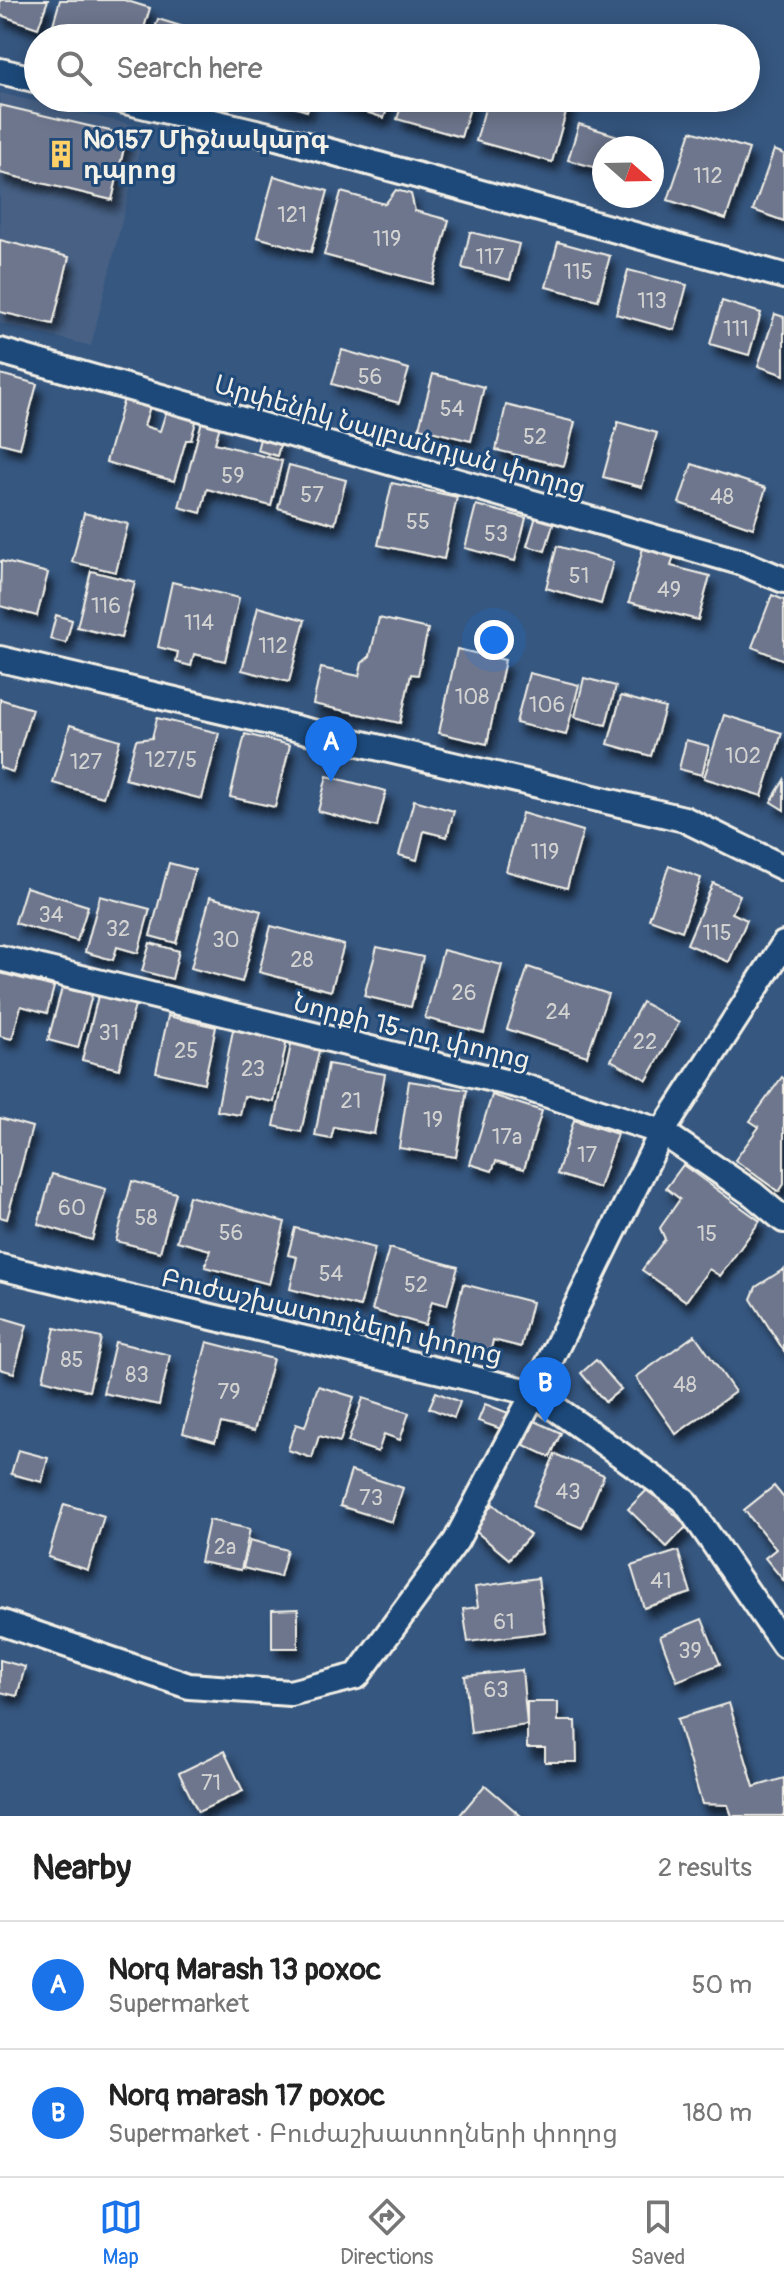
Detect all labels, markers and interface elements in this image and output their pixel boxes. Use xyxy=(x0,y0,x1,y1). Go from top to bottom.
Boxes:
search box xyxy=(24,24,760,112)
icon: search xyxy=(52,46,96,90)
text: Search here xyxy=(116,50,263,87)
place label: №157 Միջնակարգ դպրոց xyxy=(83,124,329,186)
north arrow xyxy=(592,136,664,208)
building icon: №157 Միջնակարգ դպրոց xyxy=(46,139,76,169)
house number: 112 xyxy=(693,162,723,190)
house number: 121 xyxy=(277,201,307,229)
house number: 119 xyxy=(373,225,401,253)
house number: 117 xyxy=(476,243,505,271)
house number: 115 xyxy=(563,258,593,286)
house number: 113 xyxy=(637,287,667,315)
house number: 111 xyxy=(723,315,749,343)
house number: 56 xyxy=(358,363,382,391)
street label: Արփենիկ Նալբանդյան փողոց xyxy=(210,369,589,505)
house number: 54 xyxy=(440,395,465,423)
house number: 52 xyxy=(523,423,547,451)
house number: 59 xyxy=(221,462,245,490)
house number: 57 xyxy=(300,481,324,509)
house number: 48 xyxy=(710,483,734,511)
house number: 55 xyxy=(406,508,430,536)
house number: 53 xyxy=(484,520,508,548)
house number: 51 xyxy=(569,562,589,590)
house number: 49 xyxy=(657,576,681,604)
house number: 116 xyxy=(91,592,121,620)
house number: 114 xyxy=(184,609,214,637)
your location xyxy=(474,620,514,660)
house number: 112 xyxy=(258,632,288,660)
house number: 108 xyxy=(455,683,489,711)
house number: 106 xyxy=(529,691,565,719)
pin: A xyxy=(305,716,357,782)
house number: 102 xyxy=(725,742,761,770)
house number: 127/5 xyxy=(145,746,197,774)
house number: 127 xyxy=(70,748,103,776)
house number: 119 xyxy=(531,838,559,866)
house number: 34 xyxy=(38,901,64,929)
house number: 32 xyxy=(106,915,130,943)
house number: 115 xyxy=(702,919,732,947)
house number: 30 xyxy=(212,926,240,954)
house number: 28 xyxy=(290,946,314,974)
house number: 26 xyxy=(451,979,477,1007)
street label: Նորքի 15-րդ փողոց xyxy=(290,987,534,1077)
house number: 24 xyxy=(545,998,571,1026)
house number: 31 xyxy=(99,1019,119,1047)
house number: 22 xyxy=(633,1028,657,1056)
house number: 25 xyxy=(174,1037,198,1065)
house number: 23 xyxy=(241,1055,265,1083)
house number: 21 xyxy=(341,1087,361,1115)
house number: 19 xyxy=(423,1106,443,1134)
house number: 17a xyxy=(492,1123,522,1151)
house number: 17 xyxy=(577,1141,597,1169)
house number: 60 xyxy=(58,1194,86,1222)
house number: 58 xyxy=(134,1204,158,1232)
house number: 56 xyxy=(219,1219,243,1247)
house number: 15 xyxy=(697,1220,717,1248)
house number: 54 xyxy=(319,1260,344,1288)
street label: Բուժաշխատողների փողոց xyxy=(158,1262,505,1372)
house number: 52 xyxy=(404,1271,428,1299)
house number: 85 xyxy=(60,1346,84,1374)
pin: B xyxy=(519,1357,571,1423)
house number: 83 xyxy=(125,1361,149,1389)
house number: 48 xyxy=(673,1371,697,1399)
house number: 79 xyxy=(218,1378,240,1406)
house number: 43 xyxy=(555,1478,581,1506)
house number: 73 xyxy=(359,1484,383,1512)
house number: 2a xyxy=(214,1533,236,1561)
house number: 41 xyxy=(650,1567,672,1595)
house number: 61 xyxy=(493,1608,515,1636)
house number: 39 xyxy=(678,1637,702,1665)
house number: 63 xyxy=(483,1676,509,1704)
house number: 71 xyxy=(201,1769,221,1797)
text: Nearby xyxy=(32,1847,131,1890)
text: 2 results xyxy=(658,1852,752,1884)
text: Norq Marash 13 poxoc xyxy=(108,1951,381,1988)
text: A xyxy=(50,1969,66,2001)
text: 50 m xyxy=(691,1969,752,2001)
text: Supermarket xyxy=(108,1988,249,2020)
text: Norq marash 17 poxoc xyxy=(108,2077,385,2114)
text: B xyxy=(51,2097,65,2129)
text: 180 m xyxy=(682,2097,752,2129)
text: Supermarket · Բուժաշխատողների փողոց xyxy=(108,2118,618,2150)
tab: Map xyxy=(99,2195,143,2271)
tab: Directions xyxy=(340,2195,433,2271)
tab: Saved xyxy=(631,2195,685,2271)

